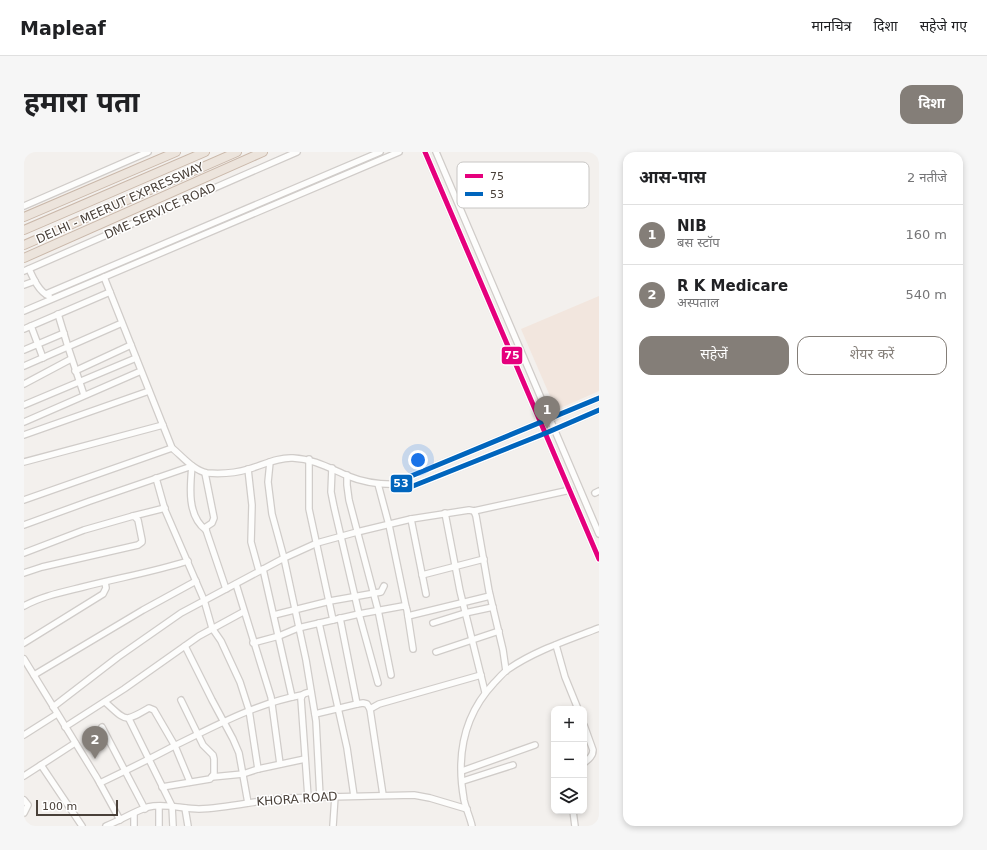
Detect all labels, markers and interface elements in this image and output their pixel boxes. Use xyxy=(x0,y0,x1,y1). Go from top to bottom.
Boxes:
text: Mapleaf xyxy=(20,17,106,39)
text: मानचित्र xyxy=(811,18,851,34)
text: दिशा xyxy=(873,18,898,34)
text: सहेजे गए xyxy=(920,18,967,34)
button: दिशा xyxy=(900,85,963,124)
text: हमारा पता xyxy=(24,86,139,119)
street label: DELHI - MEERUT EXPRESSWAY xyxy=(34,159,207,246)
legend xyxy=(457,162,589,208)
text: आस-पास xyxy=(639,167,706,187)
text: 75 xyxy=(490,170,504,183)
text: 2 नतीजे xyxy=(907,170,947,185)
street label: DME SERVICE ROAD xyxy=(102,180,218,242)
text: 53 xyxy=(490,188,504,201)
text: NIB xyxy=(677,217,707,235)
text: 1 xyxy=(647,227,657,242)
text: 160 m xyxy=(905,227,947,242)
text: बस स्टॉप xyxy=(677,235,720,250)
text: R K Medicare xyxy=(677,277,788,295)
text: 2 xyxy=(647,287,657,302)
text: 540 m xyxy=(905,287,947,302)
text: अस्पताल xyxy=(677,295,719,310)
button: सहेजें xyxy=(639,336,789,375)
button: शेयर करें xyxy=(797,336,947,375)
line badge: 75 xyxy=(501,346,523,365)
text: 75 xyxy=(504,349,520,362)
pin: 1 xyxy=(534,396,560,429)
your location xyxy=(408,450,428,470)
line badge: 53 xyxy=(390,474,413,493)
text: 53 xyxy=(393,477,409,490)
map controls xyxy=(551,706,587,814)
button: + xyxy=(551,706,587,742)
pin: 2 xyxy=(82,726,108,759)
button: − xyxy=(551,742,587,778)
button: layers xyxy=(551,778,587,814)
street label: KHORA ROAD xyxy=(256,789,338,809)
scale bar xyxy=(36,798,118,817)
text: 100 m xyxy=(42,800,77,813)

